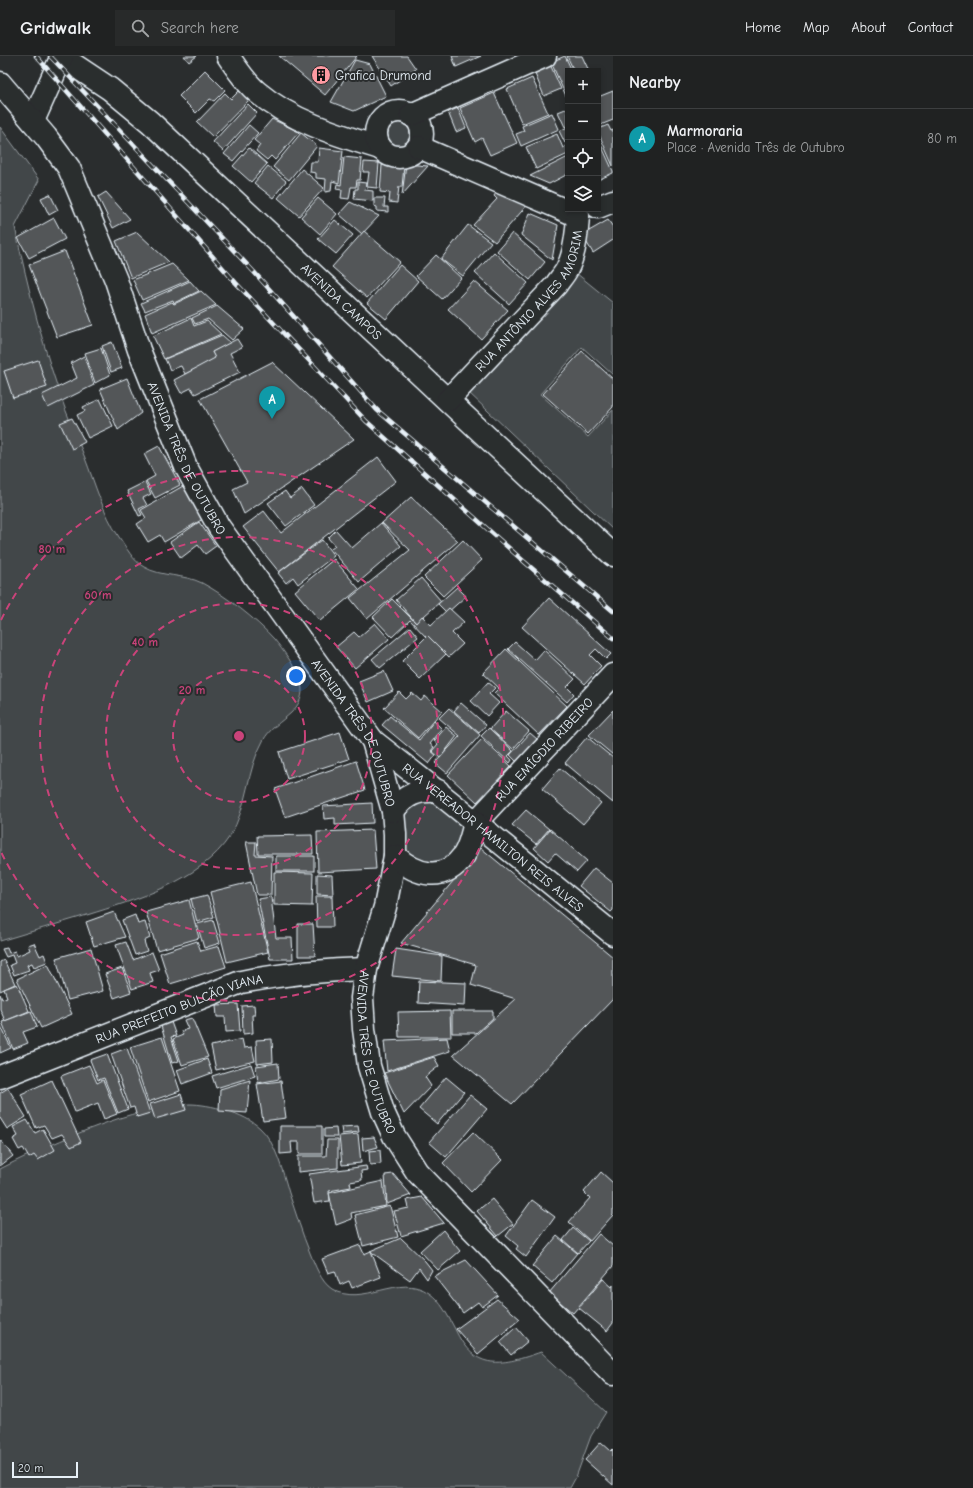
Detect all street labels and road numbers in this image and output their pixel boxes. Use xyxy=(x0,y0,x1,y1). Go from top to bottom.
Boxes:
street label: RUA ANTÔNIO ALVES AMORIM xyxy=(472,229,585,375)
street label: AVENIDA CAMPOS xyxy=(298,260,385,343)
street label: AVENIDA TRÊS DE OUTUBRO xyxy=(145,380,229,538)
street label: AVENIDA TRÊS DE OUTUBRO xyxy=(308,656,398,808)
street label: RUA EMÍGDIO RIBEIRO xyxy=(492,694,596,804)
street label: RUA VEREADOR HAMILTON REIS ALVES xyxy=(400,760,586,915)
street label: AVENIDA TRÊS DE OUTUBRO xyxy=(354,970,399,1136)
street label: RUA PREFEITO BULCÃO VIANA xyxy=(93,971,264,1047)

